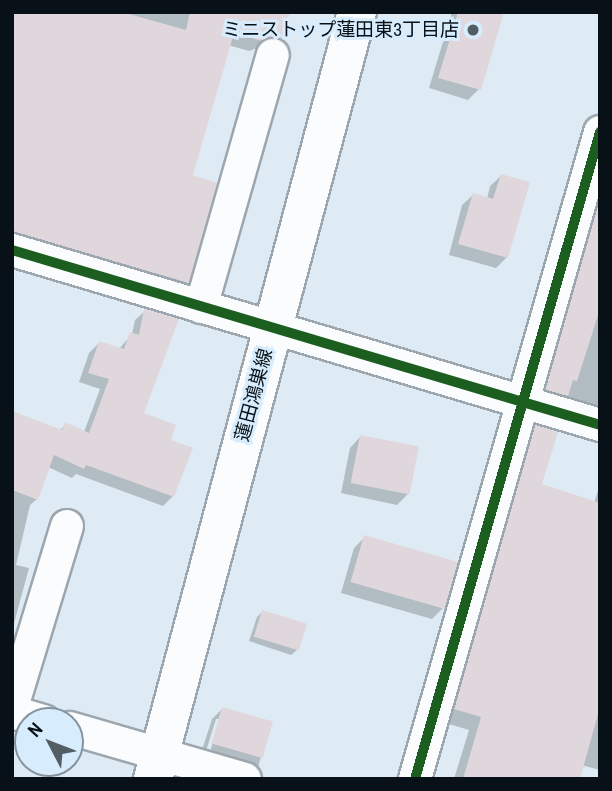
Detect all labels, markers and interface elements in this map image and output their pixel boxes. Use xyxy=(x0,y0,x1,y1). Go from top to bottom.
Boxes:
place label: ミニストップ蓮田東3丁目店 xyxy=(222,19,459,41)
marker: ミニストップ蓮田東3丁目店 xyxy=(465,22,481,38)
street label: 蓮田鴻巣線 xyxy=(231,346,277,444)
north arrow xyxy=(14,707,84,777)
text: N xyxy=(21,716,48,742)

